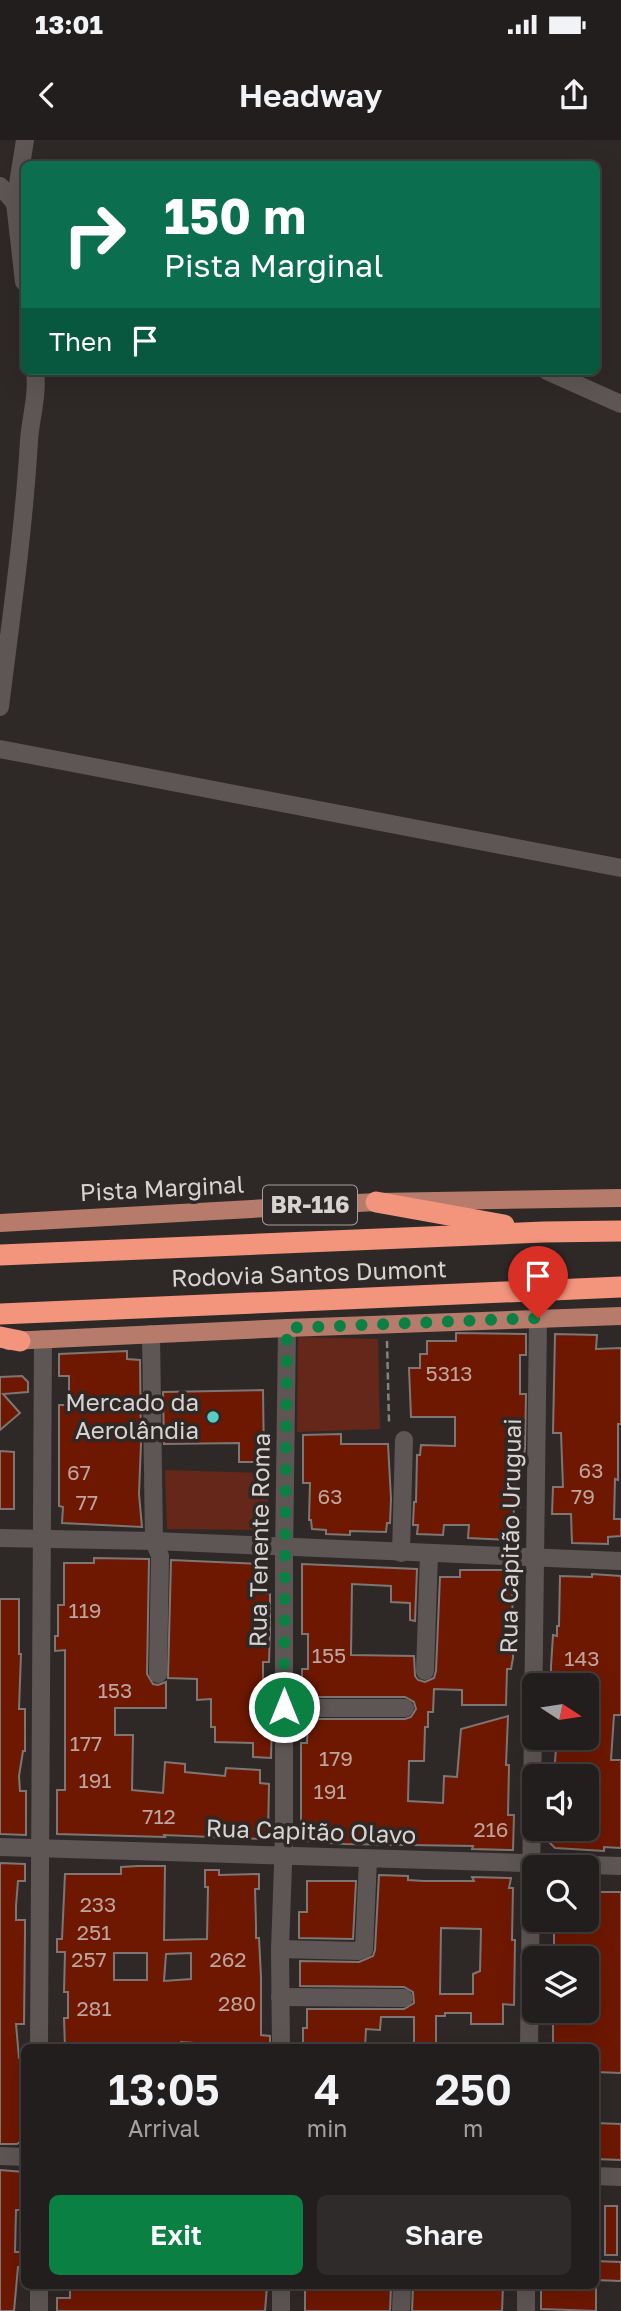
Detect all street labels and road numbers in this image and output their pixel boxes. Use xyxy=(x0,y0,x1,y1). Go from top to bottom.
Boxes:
street label: Pista Marginal xyxy=(79,1169,245,1206)
road number: BR-116 xyxy=(263,1186,357,1224)
street label: Rodovia Santos Dumont xyxy=(171,1253,447,1292)
street label: Rua Capitão Uruguai xyxy=(493,1418,526,1654)
street label: Rua Tenente Roma xyxy=(242,1432,275,1647)
street label: Rua Capitão Olavo xyxy=(205,1812,417,1849)

